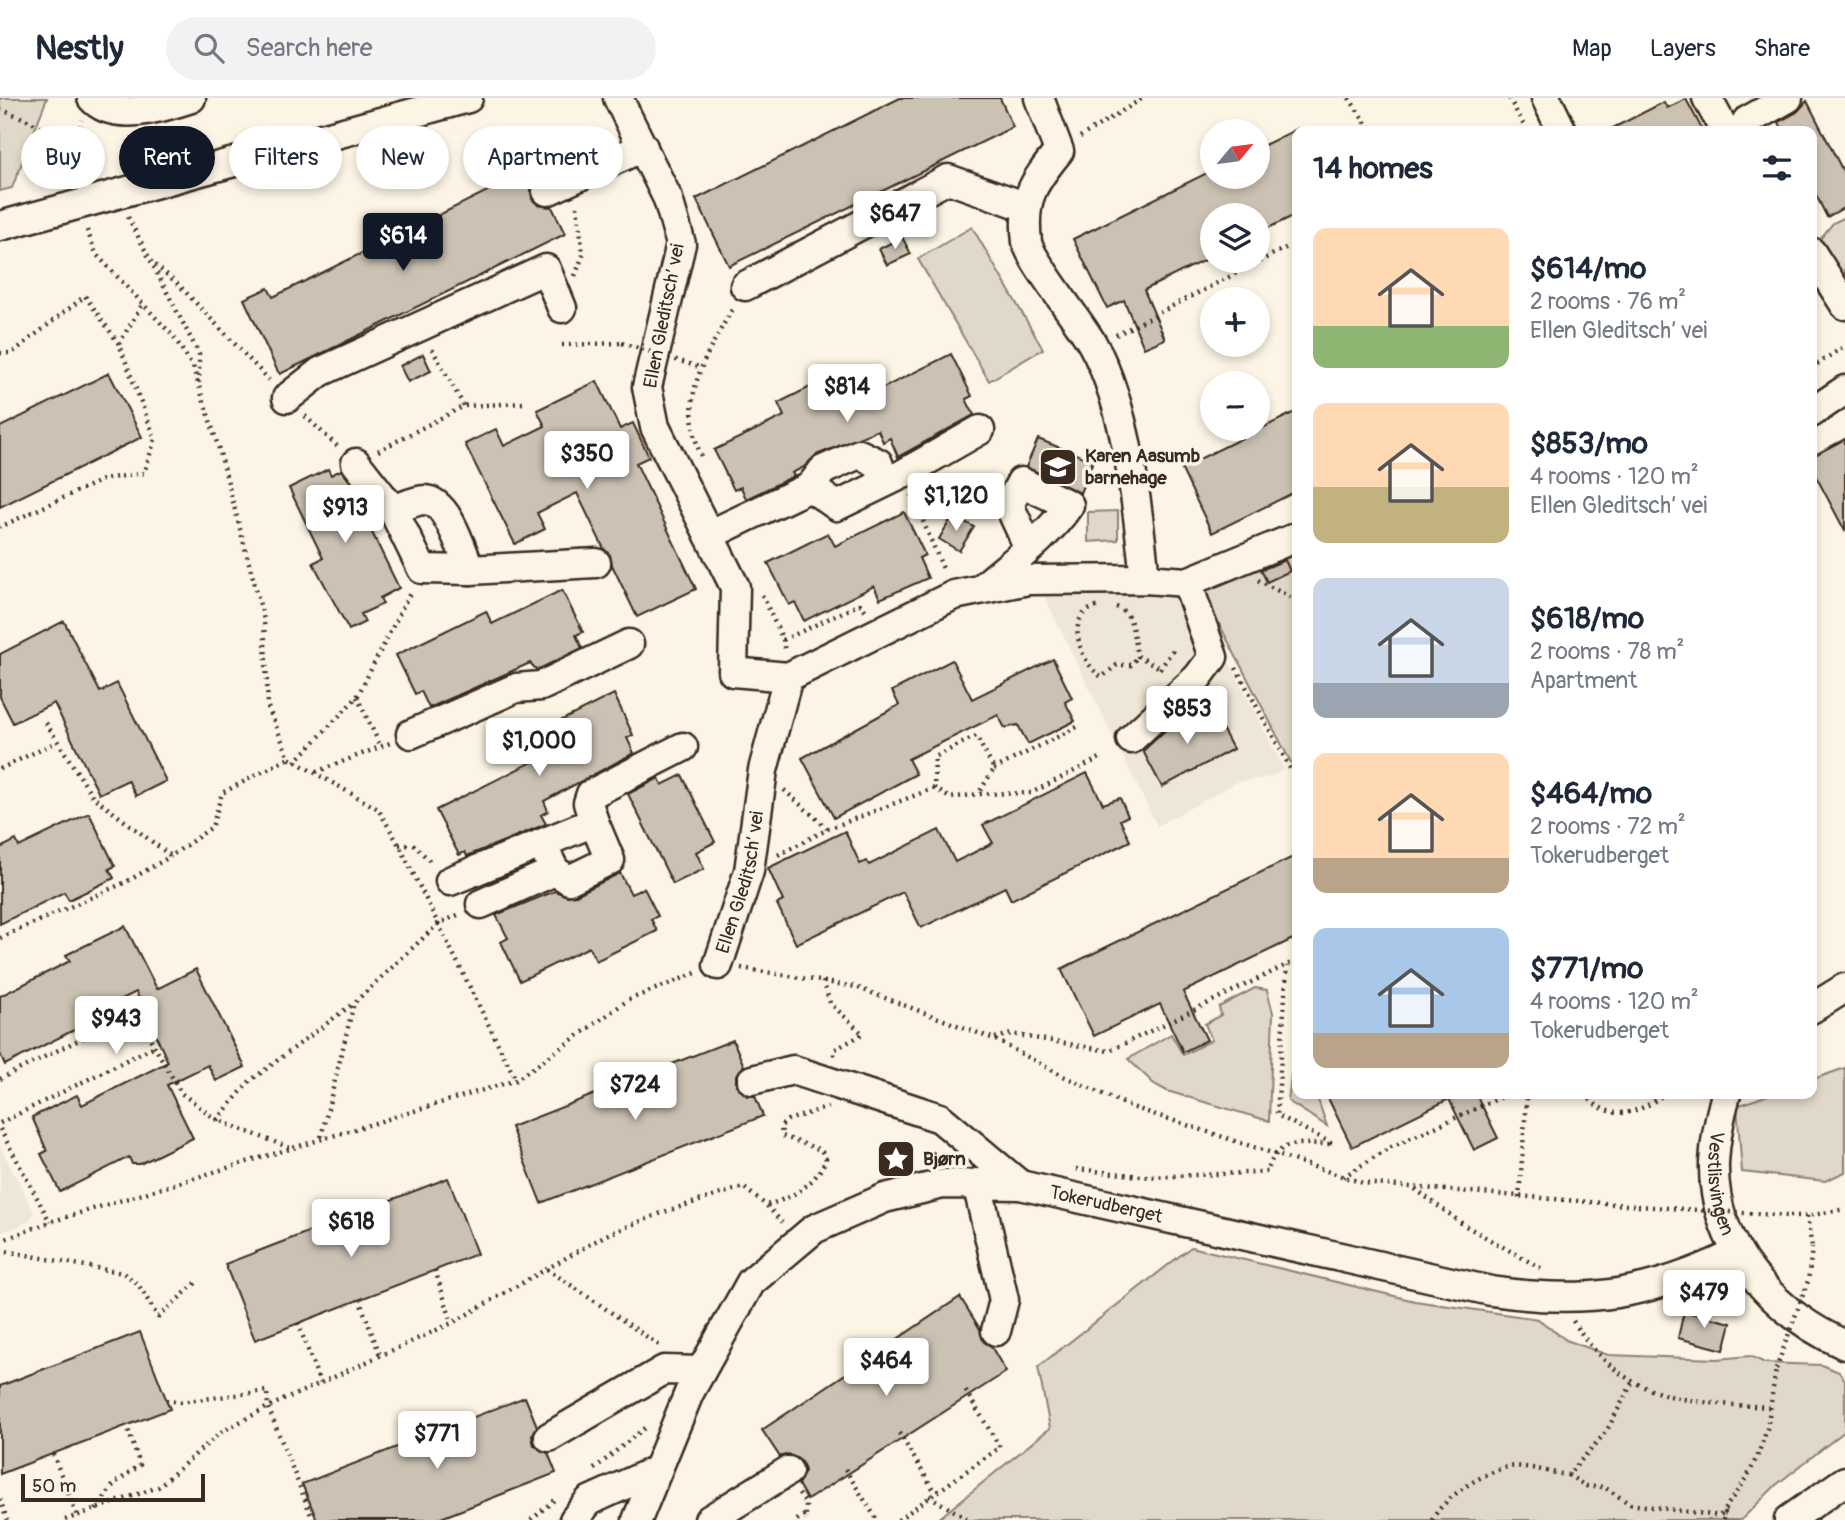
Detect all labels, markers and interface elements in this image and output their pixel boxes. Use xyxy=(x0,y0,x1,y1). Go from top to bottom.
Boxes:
search box xyxy=(166,17,656,80)
text: Nestly xyxy=(35,28,124,69)
icon: search xyxy=(190,29,228,67)
text: Search here xyxy=(246,32,373,64)
text: Map xyxy=(1572,34,1612,63)
text: Layers xyxy=(1650,34,1716,63)
text: Share xyxy=(1754,34,1810,63)
north arrow xyxy=(1200,119,1270,189)
map controls xyxy=(1200,119,1270,441)
chip: Buy xyxy=(21,126,105,189)
chip: Rent xyxy=(119,126,215,189)
chip: Filters xyxy=(229,126,342,189)
chip: New xyxy=(356,126,449,189)
chip: Apartment xyxy=(463,126,623,189)
icon: filters xyxy=(1758,149,1796,187)
text: 14 homes xyxy=(1313,150,1433,187)
pin: $647 xyxy=(854,192,936,251)
text: $647 xyxy=(869,199,921,228)
button: layers xyxy=(1200,203,1270,273)
pin: $614 xyxy=(362,214,444,273)
text: $614 xyxy=(379,221,427,250)
street label: Ellen Gleditsch’ vei xyxy=(638,242,690,390)
text: $614/mo xyxy=(1530,250,1646,287)
icon: home xyxy=(1369,256,1453,340)
button: + xyxy=(1200,287,1270,357)
text: 2 rooms · 76 m² xyxy=(1530,287,1686,316)
text: Ellen Gleditsch’ vei xyxy=(1530,316,1707,345)
pin: $814 xyxy=(806,364,888,424)
button: − xyxy=(1200,371,1270,441)
text: $814 xyxy=(824,372,870,401)
text: $853/mo xyxy=(1530,425,1648,462)
icon: home xyxy=(1369,431,1453,515)
pin: $350 xyxy=(546,432,628,491)
text: $350 xyxy=(560,439,614,468)
place label: Karen Aasumb barnehage xyxy=(1085,444,1200,490)
school or university icon: Karen Aasumb barnehage xyxy=(1037,446,1079,488)
text: 4 rooms · 120 m² xyxy=(1530,462,1699,491)
pin: $1,120 xyxy=(899,474,1013,533)
text: $1,120 xyxy=(924,481,988,510)
pin: $913 xyxy=(304,486,386,545)
text: Ellen Gleditsch’ vei xyxy=(1530,491,1707,520)
text: $913 xyxy=(322,493,368,522)
text: $618/mo xyxy=(1530,600,1644,637)
icon: home xyxy=(1369,606,1453,690)
text: 2 rooms · 78 m² xyxy=(1530,637,1684,666)
text: Apartment xyxy=(1530,666,1637,695)
pin: $853 xyxy=(1146,686,1228,746)
text: $853 xyxy=(1162,694,1212,723)
pin: $1,000 xyxy=(482,718,596,778)
text: $1,000 xyxy=(502,726,576,755)
text: $464/mo xyxy=(1530,775,1652,812)
icon: home xyxy=(1369,781,1453,865)
street label: Ellen Gleditsch’ vei xyxy=(711,810,769,957)
text: 2 rooms · 72 m² xyxy=(1530,812,1686,841)
text: Tokerudberget xyxy=(1530,841,1669,870)
text: $771/mo xyxy=(1530,950,1643,987)
icon: home xyxy=(1369,956,1453,1040)
text: 4 rooms · 120 m² xyxy=(1530,987,1699,1016)
pin: $943 xyxy=(75,996,157,1056)
text: $943 xyxy=(91,1004,141,1033)
text: Tokerudberget xyxy=(1530,1016,1669,1045)
pin: $724 xyxy=(594,1062,676,1122)
text: $724 xyxy=(610,1070,660,1099)
street label: Vestlisvingen xyxy=(1702,1130,1740,1239)
place icon: Bjørn xyxy=(875,1138,917,1180)
place label: Bjørn xyxy=(923,1147,966,1171)
street label: Tokerudberget xyxy=(1047,1180,1165,1229)
pin: $618 xyxy=(310,1200,392,1259)
text: $618 xyxy=(328,1207,374,1236)
pin: $479 xyxy=(1663,1270,1745,1330)
text: $479 xyxy=(1679,1278,1729,1307)
pin: $464 xyxy=(845,1338,927,1398)
text: $464 xyxy=(860,1346,912,1375)
pin: $771 xyxy=(396,1412,478,1471)
text: $771 xyxy=(414,1419,460,1448)
scale bar xyxy=(21,1471,205,1503)
text: 50 m xyxy=(32,1474,76,1498)

